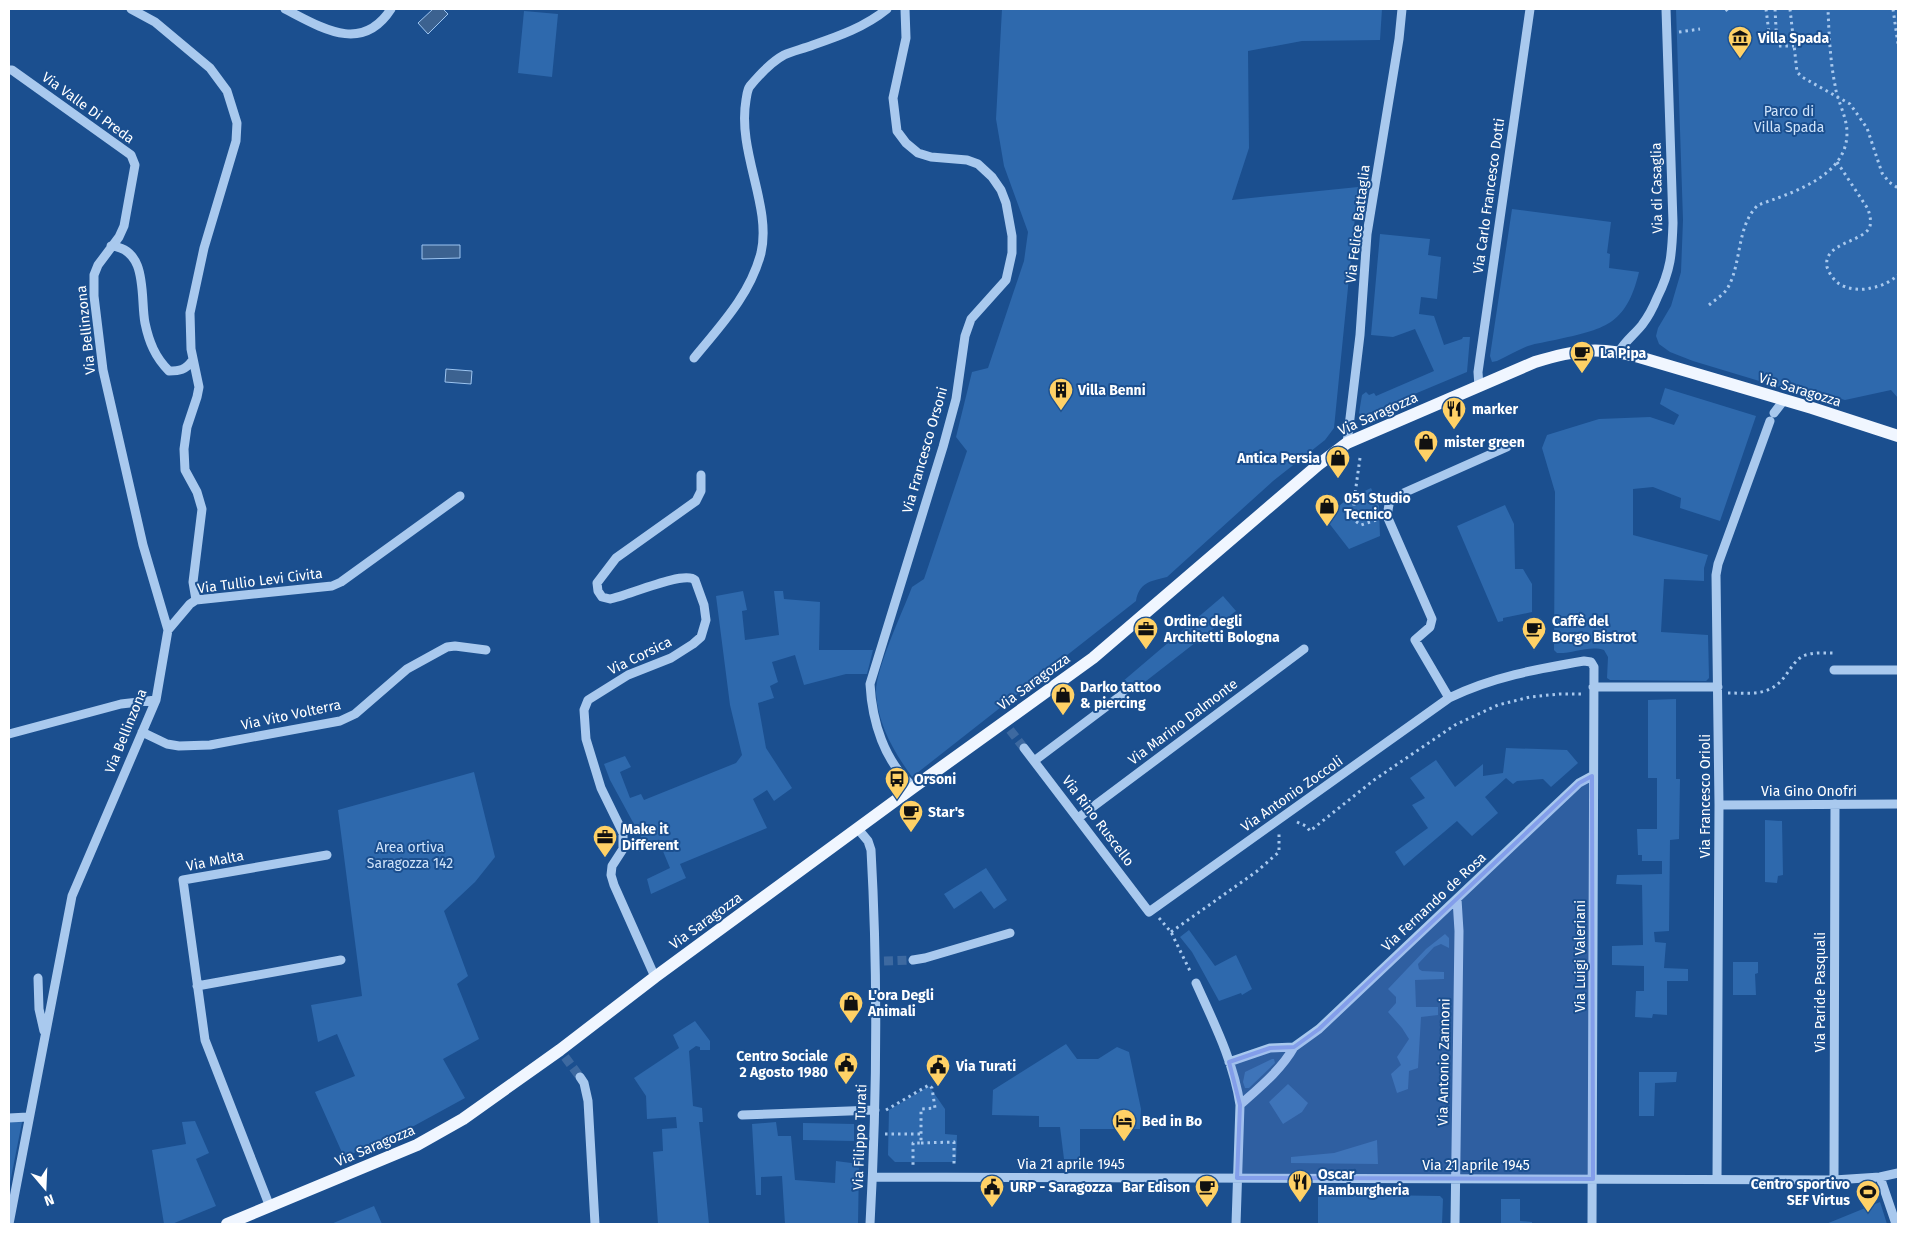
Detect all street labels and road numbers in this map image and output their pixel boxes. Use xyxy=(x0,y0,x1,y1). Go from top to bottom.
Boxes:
street label: Via Valle Di Preda xyxy=(38,69,138,147)
street label: Via Carlo Francesco Dotti xyxy=(1470,117,1508,275)
street label: Via di Casaglia xyxy=(1648,142,1666,234)
street label: Via Felice Battaglia xyxy=(1342,164,1374,284)
street label: Via Bellinzona xyxy=(73,285,99,375)
street label: Via Saragozza xyxy=(1757,369,1843,411)
street label: Via Francesco Orsoni xyxy=(899,385,951,515)
street label: Via Saragozza xyxy=(1335,389,1421,439)
street label: Via Tullio Levi Civita xyxy=(196,565,324,597)
street label: Via Corsica xyxy=(605,633,675,679)
street label: Via Saragozza xyxy=(994,650,1074,714)
street label: Via Marino Dalmonte xyxy=(1125,675,1241,769)
street label: Via Bellinzona xyxy=(101,686,151,776)
street label: Via Vito Volterra xyxy=(240,696,342,734)
street label: Via Francesco Orioli xyxy=(1697,734,1714,858)
street label: Via Antonio Zoccoli xyxy=(1238,752,1346,836)
street label: Via Rino Ruscello xyxy=(1058,772,1138,870)
street label: Via Gino Onofri xyxy=(1761,783,1857,800)
street label: Via Malta xyxy=(185,847,245,875)
street label: Via Fernando de Rosa xyxy=(1378,849,1490,955)
street label: Via Saragozza xyxy=(666,889,746,953)
street label: Via Luigi Valeriani xyxy=(1572,900,1589,1012)
street label: Via Paride Pasquali xyxy=(1812,932,1829,1052)
street label: Via Antonio Zannoni xyxy=(1434,998,1454,1126)
street label: Via Filippo Turati xyxy=(850,1084,870,1190)
street label: Via Saragozza xyxy=(332,1121,418,1171)
street label: Via 21 aprile 1945 xyxy=(1017,1156,1125,1173)
street label: Via 21 aprile 1945 xyxy=(1422,1157,1530,1174)

